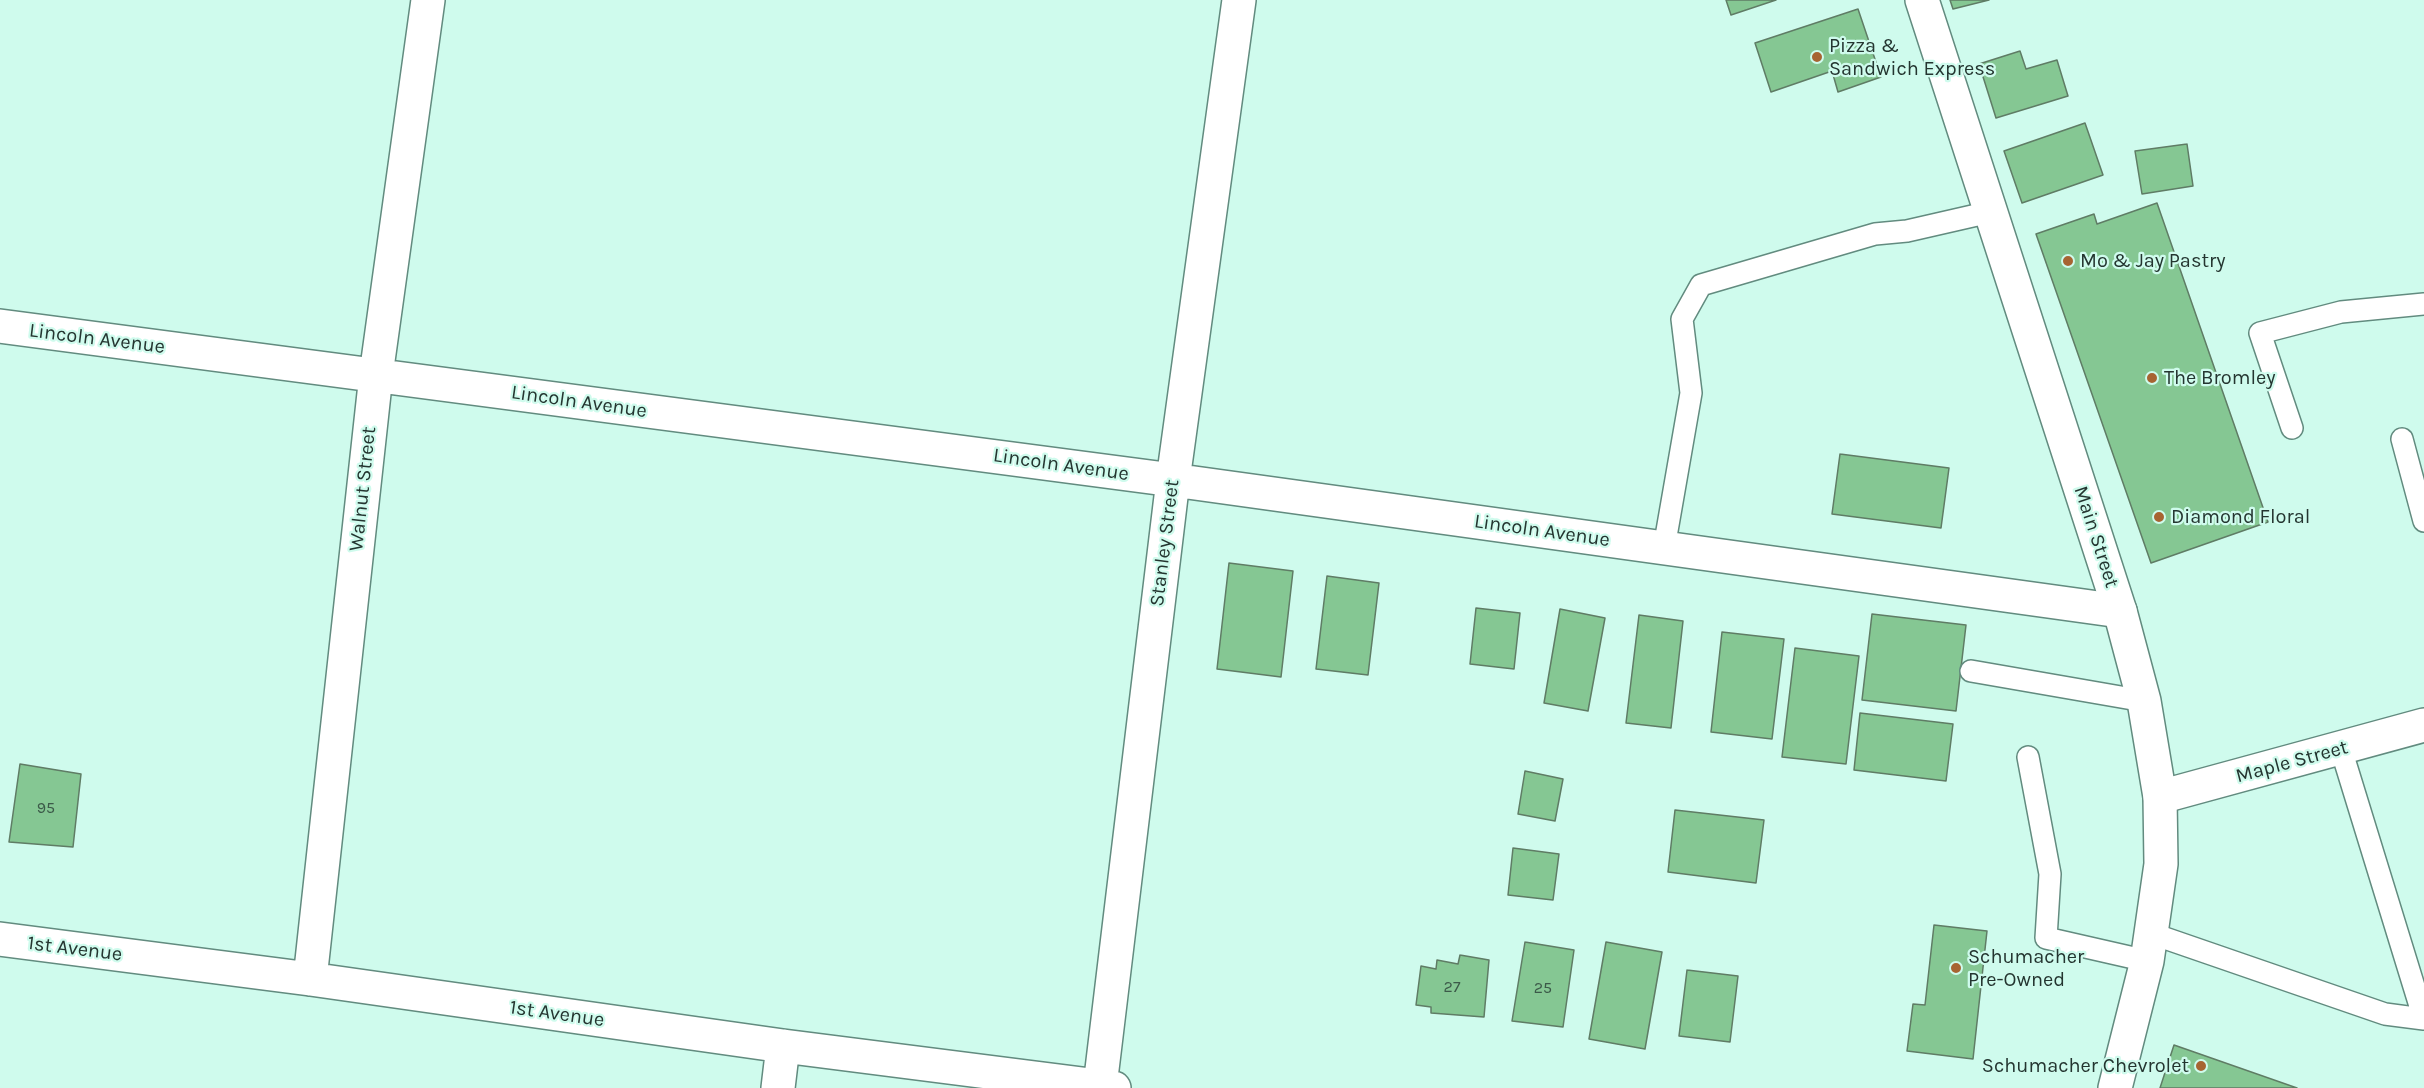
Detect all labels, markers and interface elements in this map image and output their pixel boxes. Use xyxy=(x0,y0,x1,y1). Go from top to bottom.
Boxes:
place label: Pizza & Sandwich Express xyxy=(1829,34,1995,81)
marker: Pizza & Sandwich Express xyxy=(1810,50,1824,64)
place label: Mo & Jay Pastry xyxy=(2080,249,2225,273)
marker: Mo & Jay Pastry xyxy=(2061,254,2075,268)
street label: Lincoln Avenue xyxy=(28,319,166,359)
place label: The Bromley xyxy=(2164,366,2276,390)
marker: The Bromley xyxy=(2145,371,2159,385)
street label: Lincoln Avenue xyxy=(510,381,648,423)
street label: Walnut Street xyxy=(345,425,381,553)
street label: Lincoln Avenue xyxy=(992,444,1130,486)
street label: Stanley Street xyxy=(1145,478,1185,608)
street label: Main Street xyxy=(2068,483,2124,591)
place label: Diamond Floral xyxy=(2171,505,2310,529)
street label: Lincoln Avenue xyxy=(1473,510,1611,552)
marker: Diamond Floral xyxy=(2152,510,2166,524)
street label: Maple Street xyxy=(2233,736,2351,788)
house number: 95 xyxy=(37,798,55,818)
street label: 1st Avenue xyxy=(26,931,124,967)
place label: Schumacher Pre-Owned xyxy=(1968,945,2084,992)
marker: Schumacher Pre-Owned xyxy=(1949,961,1963,975)
house number: 27 xyxy=(1444,977,1460,997)
house number: 25 xyxy=(1534,978,1552,998)
street label: 1st Avenue xyxy=(508,995,606,1033)
place label: Schumacher Chevrolet xyxy=(1982,1054,2189,1078)
marker: Schumacher Chevrolet xyxy=(2194,1059,2208,1073)

